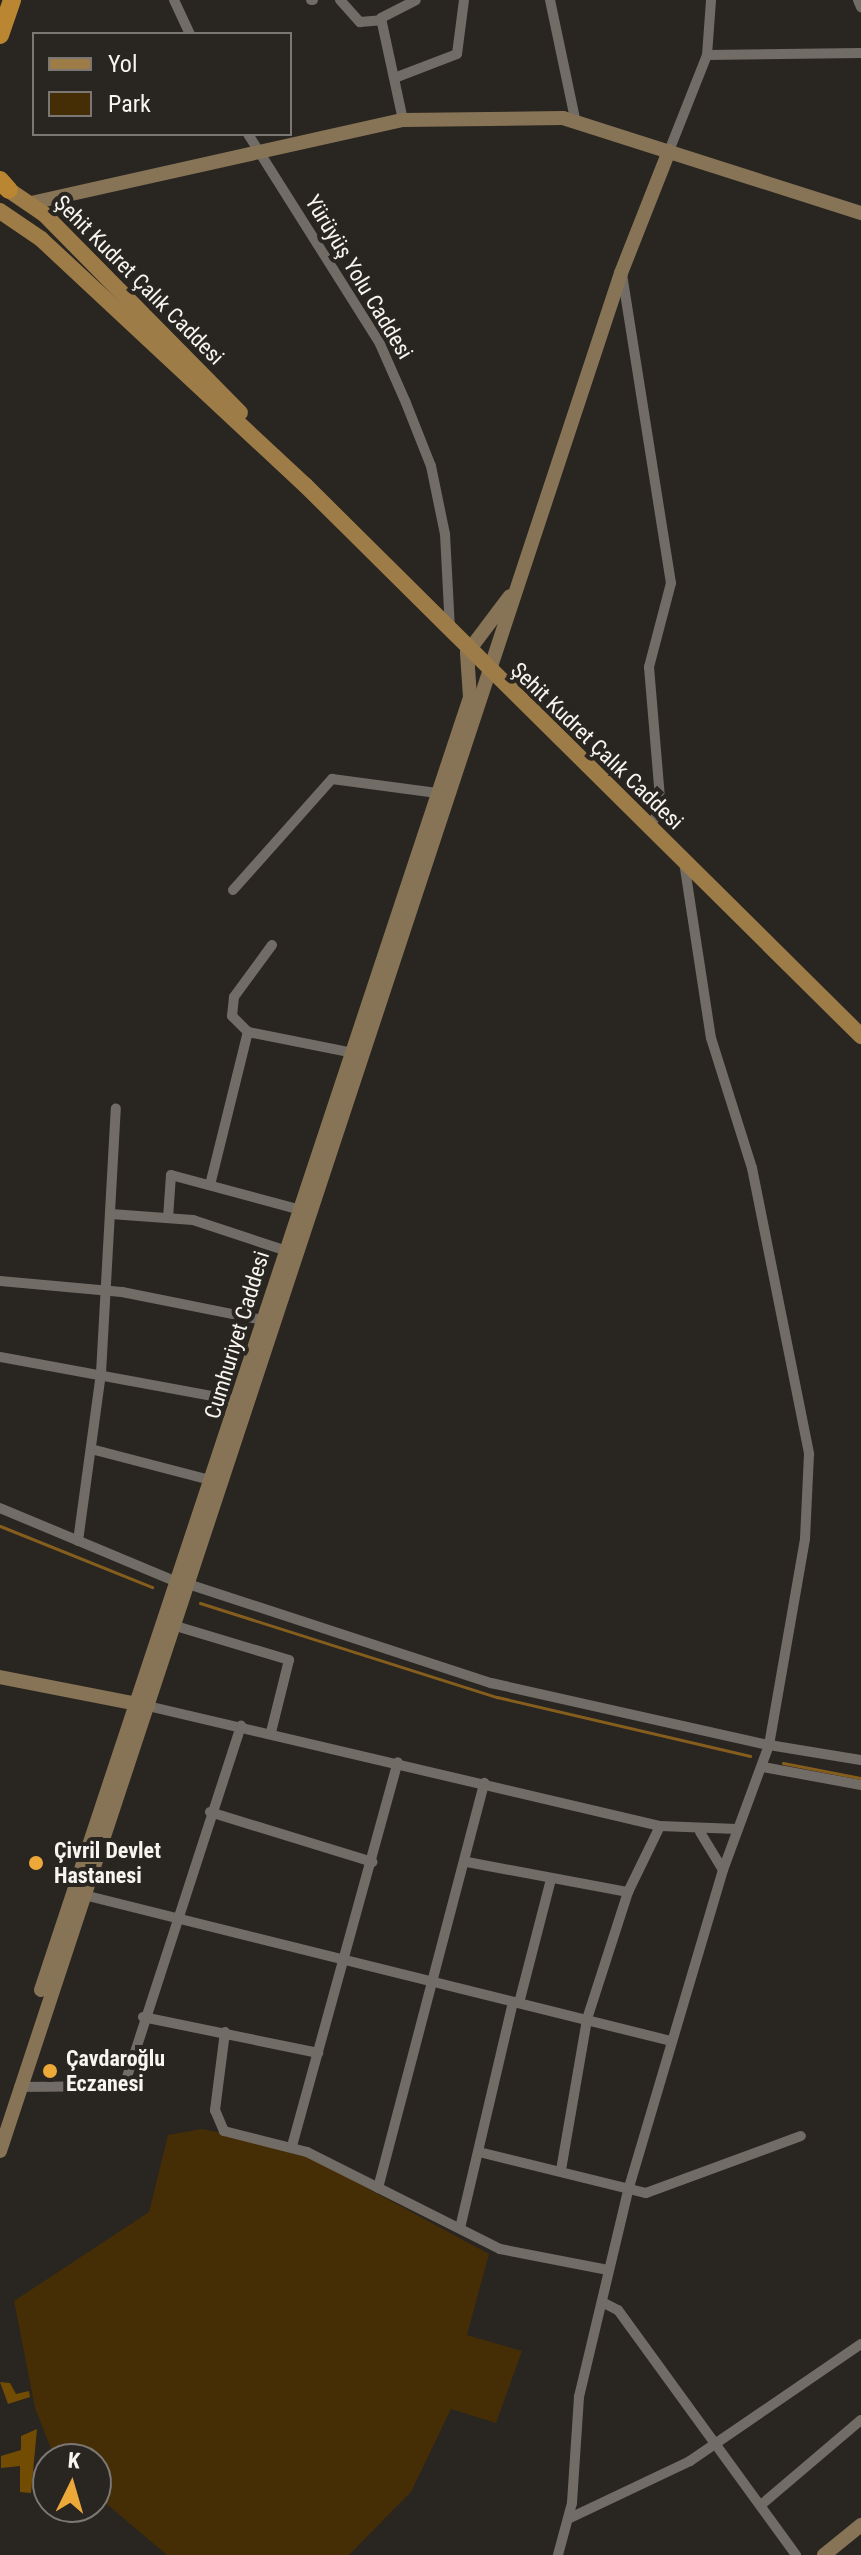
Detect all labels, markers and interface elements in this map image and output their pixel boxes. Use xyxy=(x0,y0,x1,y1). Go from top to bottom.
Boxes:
legend xyxy=(32,32,292,136)
text: Yol xyxy=(108,50,137,78)
text: Park xyxy=(108,90,151,118)
street label: Şehit Kudret Çalık Caddesi xyxy=(49,190,229,370)
street label: Yürüyüş Yolu Caddesi xyxy=(300,190,418,364)
street label: Şehit Kudret Çalık Caddesi xyxy=(505,657,689,835)
street label: Cumhuriyet Caddesi xyxy=(199,1248,275,1422)
place label: Çivril Devlet Hastanesi xyxy=(54,1837,161,1888)
marker: Çivril Devlet Hastanesi xyxy=(25,1852,47,1874)
place label: Çavdaroğlu Eczanesi xyxy=(66,2045,165,2096)
marker: Çavdaroğlu Eczanesi xyxy=(41,2062,59,2080)
north arrow xyxy=(32,2443,112,2523)
text: K xyxy=(67,2448,81,2474)

